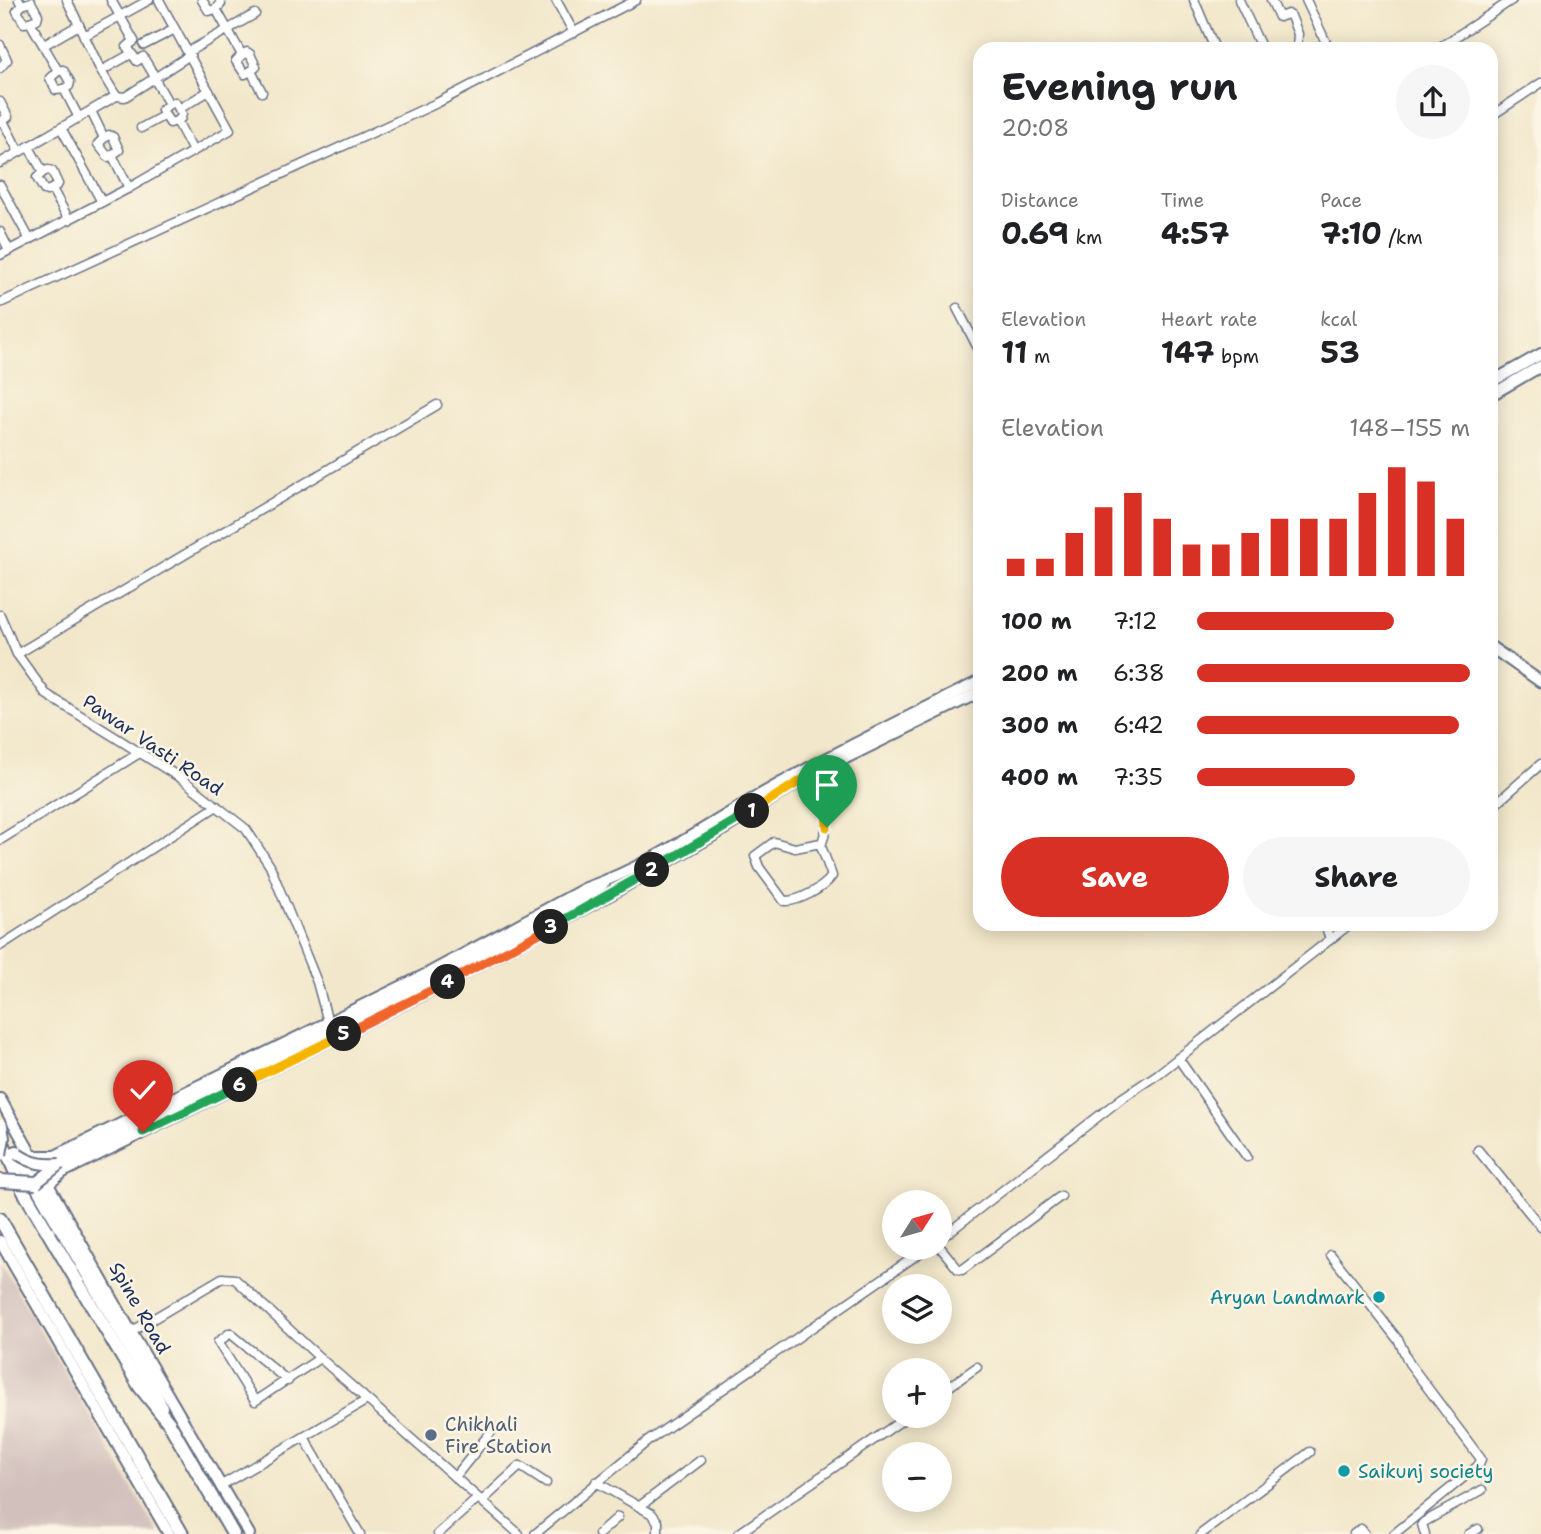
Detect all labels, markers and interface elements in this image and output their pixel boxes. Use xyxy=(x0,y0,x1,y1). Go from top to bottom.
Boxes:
text: Evening run xyxy=(1001,61,1238,112)
button: share xyxy=(1396,65,1470,139)
text: 20:08 xyxy=(1001,113,1069,143)
text: Distance xyxy=(1001,188,1079,213)
text: Time xyxy=(1161,188,1204,213)
text: Pace xyxy=(1320,188,1362,213)
text: 0.69 xyxy=(1001,213,1069,254)
text: 4:57 xyxy=(1161,213,1229,254)
text: 7:10 xyxy=(1320,213,1382,254)
text: km xyxy=(1069,225,1102,250)
text: /km xyxy=(1382,225,1423,250)
text: Elevation xyxy=(1001,307,1086,332)
text: Heart rate xyxy=(1161,307,1257,332)
text: kcal xyxy=(1320,307,1357,332)
text: 11 xyxy=(1001,332,1028,373)
text: 147 xyxy=(1161,332,1214,373)
text: 53 xyxy=(1320,332,1360,373)
text: m xyxy=(1028,344,1050,369)
text: bpm xyxy=(1214,344,1259,369)
text: Elevation xyxy=(1001,413,1104,443)
text: 148–155 m xyxy=(1349,413,1470,443)
text: 100 m xyxy=(1001,606,1072,636)
text: 7:12 xyxy=(1113,606,1157,636)
text: 200 m xyxy=(1001,658,1078,688)
text: 6:38 xyxy=(1113,658,1165,688)
street label: Pawar Vasti Road xyxy=(78,689,228,801)
text: 300 m xyxy=(1001,710,1078,740)
text: 6:42 xyxy=(1113,710,1164,740)
pin xyxy=(797,755,857,827)
text: 400 m xyxy=(1001,762,1078,792)
text: 7:35 xyxy=(1113,762,1163,792)
icon: arrive xyxy=(808,766,846,804)
pin: 1 xyxy=(734,794,770,828)
text: 1 xyxy=(747,798,756,823)
button: Save xyxy=(1001,837,1229,917)
button: Share xyxy=(1243,837,1470,917)
pin: 2 xyxy=(634,852,670,888)
text: 2 xyxy=(645,857,658,882)
pin: 3 xyxy=(534,909,568,944)
text: 3 xyxy=(544,914,557,939)
pin: 4 xyxy=(430,964,466,1000)
text: 4 xyxy=(441,969,454,994)
pin: 5 xyxy=(326,1016,362,1052)
text: 5 xyxy=(338,1021,349,1046)
pin xyxy=(113,1060,173,1132)
pin: 6 xyxy=(222,1068,258,1102)
icon: check xyxy=(124,1071,162,1109)
text: 6 xyxy=(233,1072,246,1097)
north arrow xyxy=(882,1190,952,1260)
map controls xyxy=(882,1190,952,1512)
street label: Spine Road xyxy=(104,1257,176,1359)
button: layers xyxy=(882,1274,952,1344)
place label: Aryan Landmark xyxy=(1210,1285,1365,1310)
marker: Aryan Landmark xyxy=(1371,1289,1387,1305)
button: + xyxy=(882,1358,952,1428)
place label: Chikhali Fire Station xyxy=(445,1412,552,1459)
marker: Chikhali Fire Station xyxy=(423,1427,439,1443)
button: − xyxy=(882,1442,952,1512)
place label: Saikunj society xyxy=(1358,1459,1494,1484)
marker: Saikunj society xyxy=(1336,1463,1352,1479)

